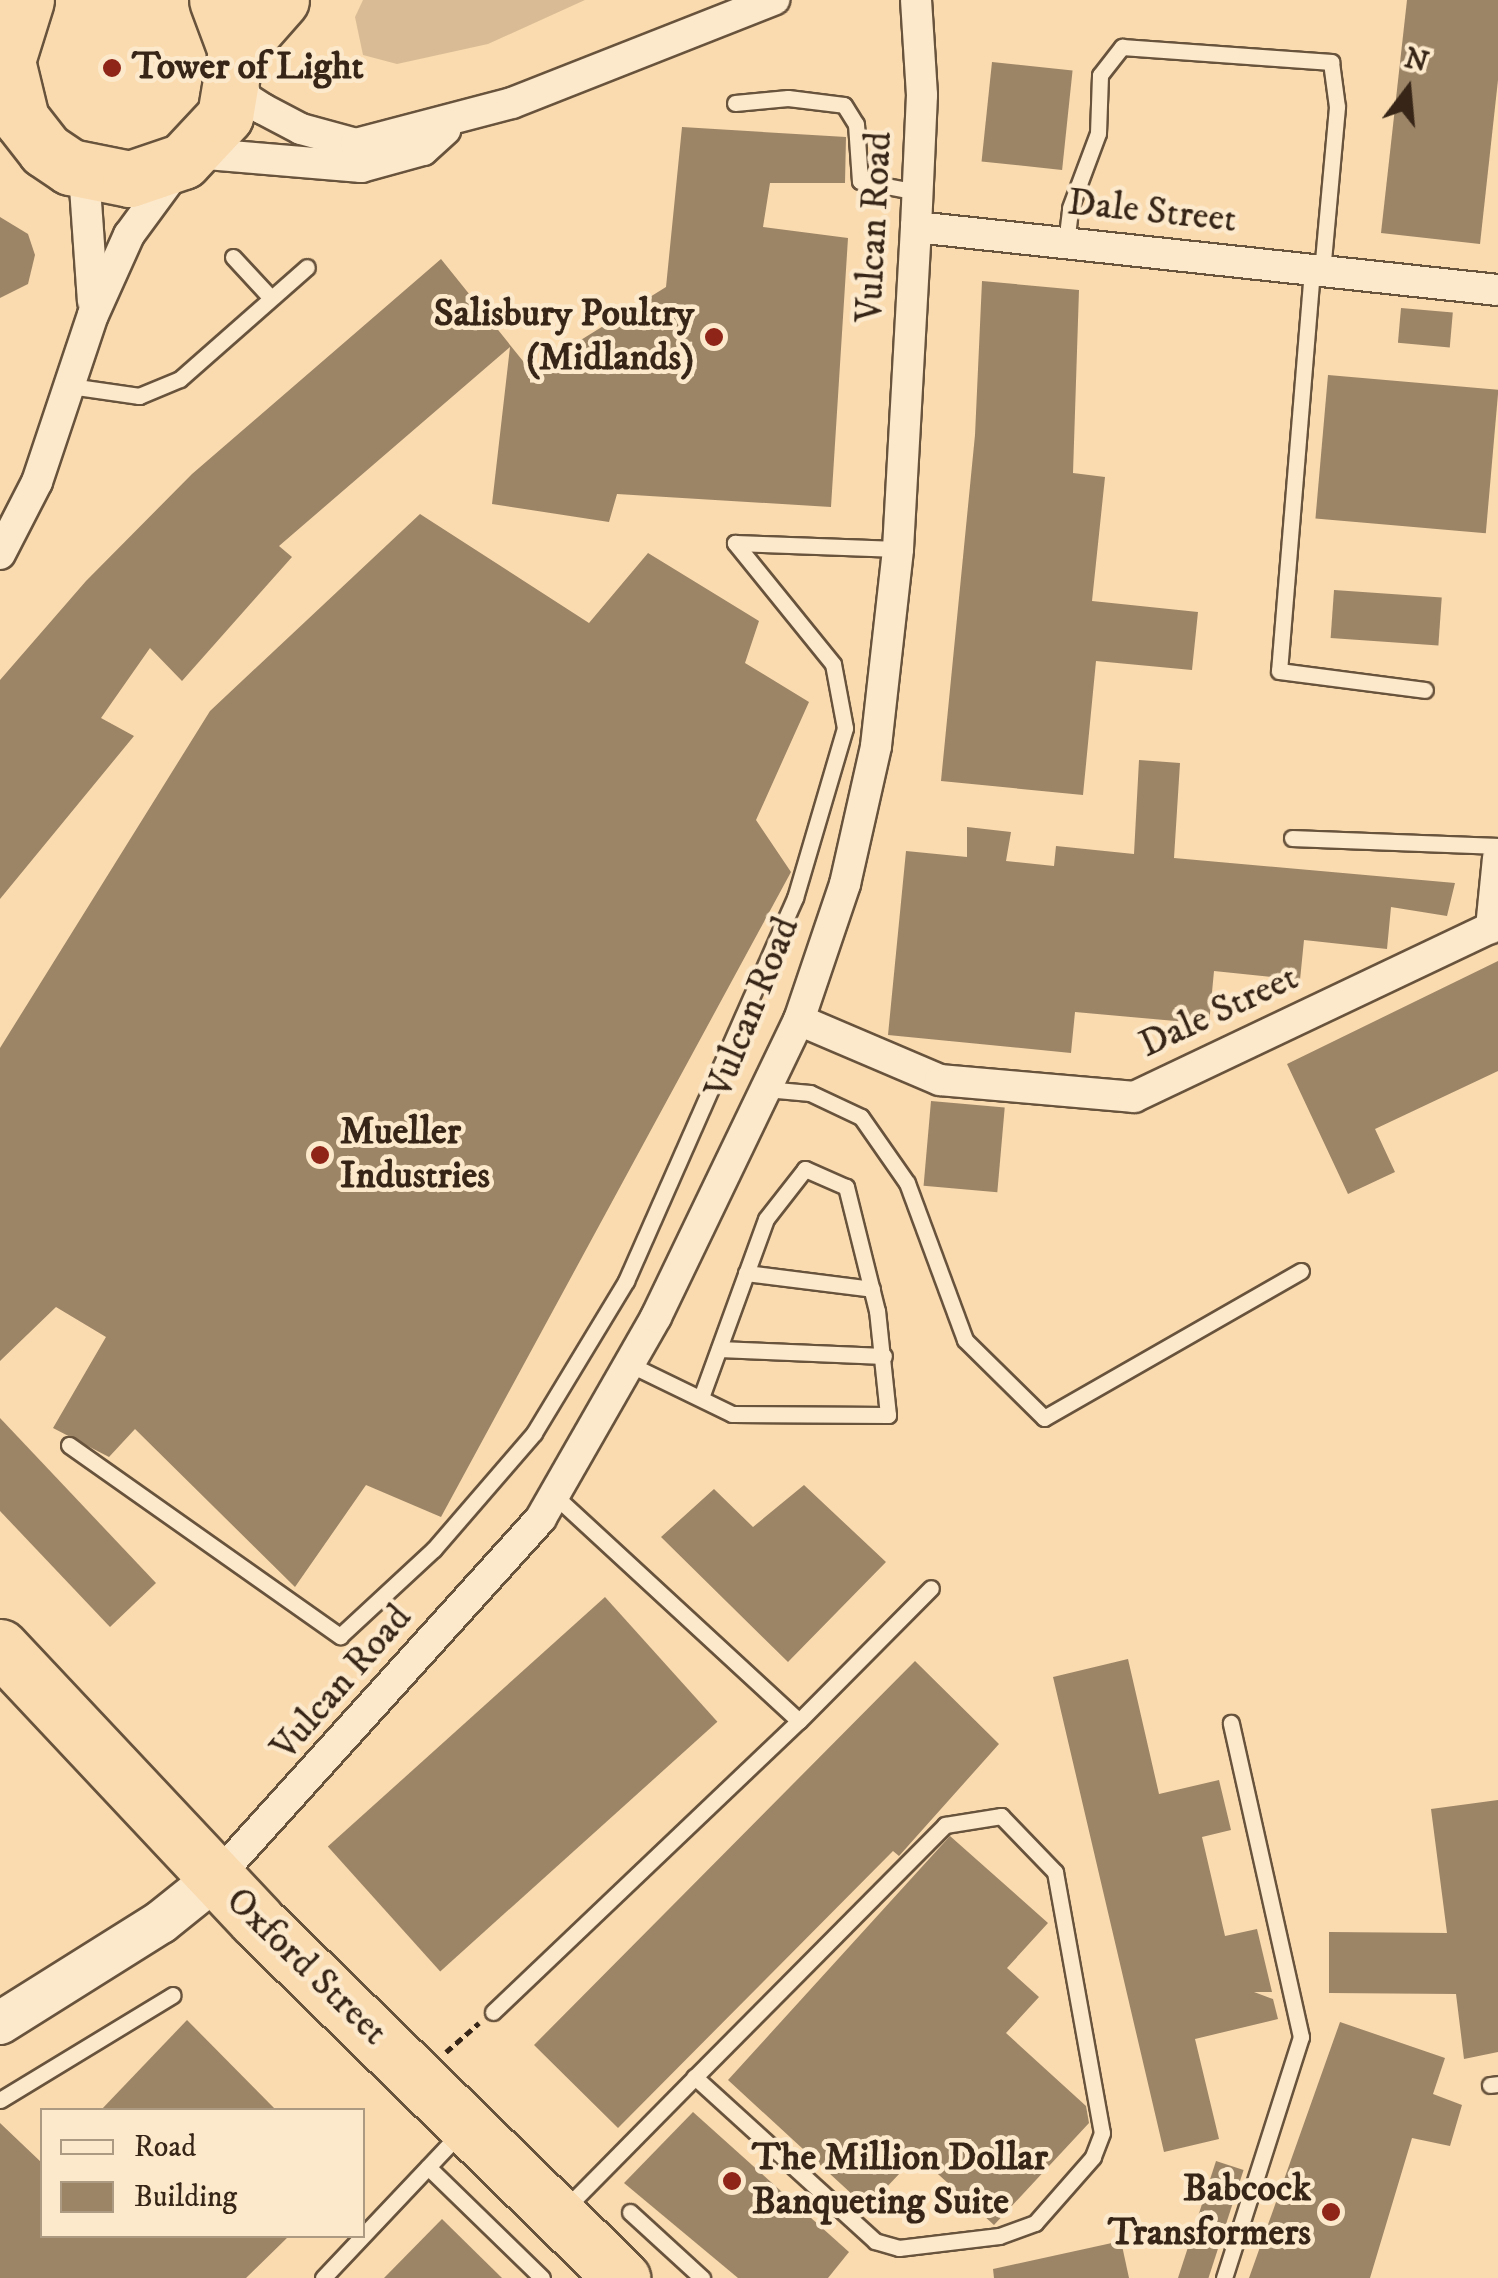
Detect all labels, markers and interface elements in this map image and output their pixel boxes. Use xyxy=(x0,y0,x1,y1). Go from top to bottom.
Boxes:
north arrow xyxy=(1358,40,1458,140)
text: N xyxy=(1401,41,1432,81)
place label: Tower of Light xyxy=(132,45,364,91)
marker: Tower of Light xyxy=(101,57,123,79)
street label: Vulcan Road xyxy=(847,130,903,324)
street label: Dale Street xyxy=(1065,180,1239,244)
place label: Salisbury Poultry (Midlands) xyxy=(434,292,694,382)
marker: Salisbury Poultry (Midlands) xyxy=(703,326,725,348)
street label: Vulcan Road xyxy=(696,911,810,1105)
street label: Dale Street xyxy=(1133,956,1305,1068)
place label: Mueller Industries xyxy=(340,1110,490,1200)
marker: Mueller Industries xyxy=(309,1144,331,1166)
street label: Vulcan Road xyxy=(262,1596,422,1770)
street label: Oxford Street xyxy=(216,1879,396,2055)
legend xyxy=(40,2108,365,2238)
text: Road xyxy=(134,2129,196,2166)
place label: The Million Dollar Banqueting Suite xyxy=(752,2136,1048,2226)
place label: Babcock Transformers xyxy=(1108,2167,1311,2256)
marker: The Million Dollar Banqueting Suite xyxy=(721,2170,743,2192)
text: Building xyxy=(134,2179,237,2216)
marker: Babcock Transformers xyxy=(1320,2201,1342,2223)

